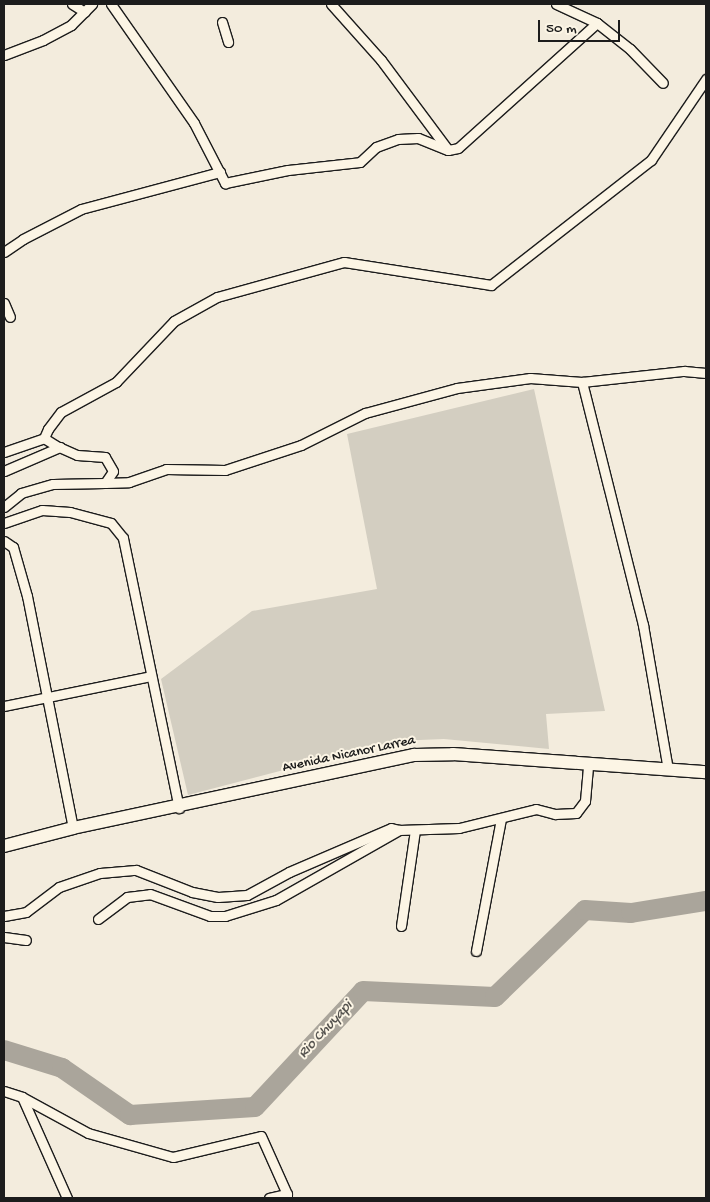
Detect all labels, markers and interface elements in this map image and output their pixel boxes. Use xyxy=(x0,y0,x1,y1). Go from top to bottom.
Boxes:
scale bar xyxy=(540,10,622,42)
text: 50 m xyxy=(546,20,577,38)
street label: Avenida Nicanor Larrea xyxy=(281,733,417,777)
water label: Rio Chuyapi xyxy=(295,998,357,1062)

